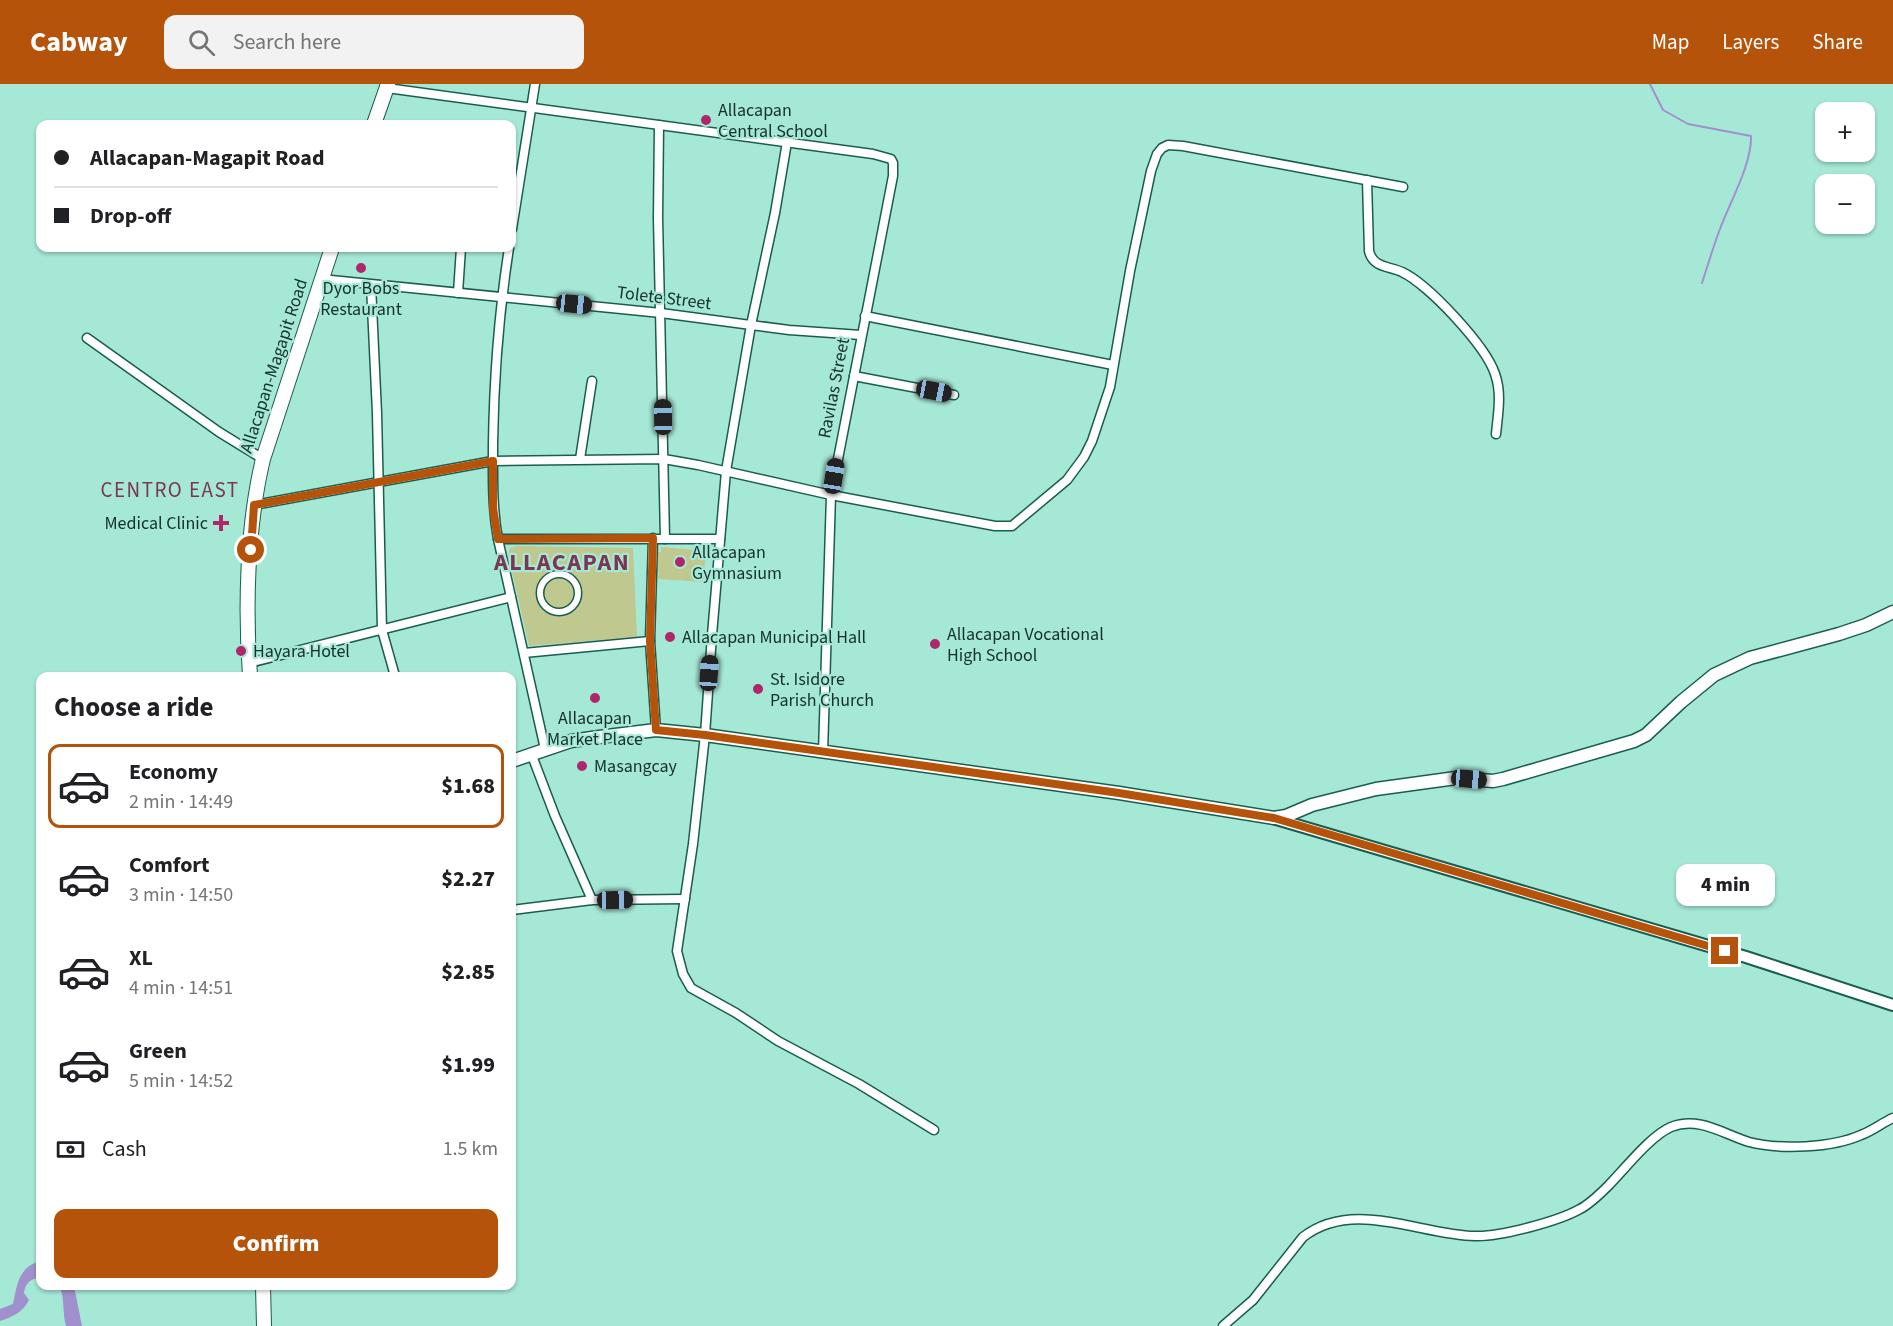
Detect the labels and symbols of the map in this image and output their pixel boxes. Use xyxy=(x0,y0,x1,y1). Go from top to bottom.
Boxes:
place label: Allacapan Central School xyxy=(718,98,828,144)
marker: Allacapan Central School xyxy=(699,113,713,127)
marker: Dyor Bobs Restaurant xyxy=(354,261,368,275)
street label: Allacapan-Magapit Road xyxy=(234,276,314,456)
place label: Dyor Bobs Restaurant xyxy=(320,276,402,322)
street label: Tolete Street xyxy=(615,280,713,316)
car xyxy=(555,293,593,315)
street label: Ravilas Street xyxy=(812,336,856,440)
car xyxy=(915,379,953,403)
car xyxy=(654,399,672,435)
car xyxy=(822,457,846,495)
district label: CENTRO EAST xyxy=(100,475,240,505)
place label: Medical Clinic xyxy=(105,511,208,536)
marker: Medical Clinic xyxy=(212,514,230,532)
route start xyxy=(237,536,264,563)
place label: Allacapan Gymnasium xyxy=(692,540,782,586)
district label: ALLACAPAN xyxy=(493,545,630,580)
marker: Allacapan Gymnasium xyxy=(673,555,687,569)
place label: Allacapan Vocational High School xyxy=(947,622,1104,668)
place label: Allacapan Municipal Hall xyxy=(682,625,866,650)
marker: Allacapan Municipal Hall xyxy=(663,630,677,644)
marker: Allacapan Vocational High School xyxy=(928,637,942,651)
place label: Hayara Hotel xyxy=(253,639,350,664)
marker: Hayara Hotel xyxy=(234,644,248,658)
car xyxy=(699,654,719,692)
place label: St. Isidore Parish Church xyxy=(770,667,874,713)
marker: St. Isidore Parish Church xyxy=(751,682,765,696)
marker: Allacapan Market Place xyxy=(588,691,602,705)
place label: Allacapan Market Place xyxy=(547,706,643,752)
place label: Masangcay xyxy=(594,754,678,779)
marker: Masangcay xyxy=(575,759,589,773)
car xyxy=(1450,768,1488,790)
callout: 4 min xyxy=(1676,864,1774,906)
car xyxy=(597,891,633,909)
route end xyxy=(1711,937,1738,964)

